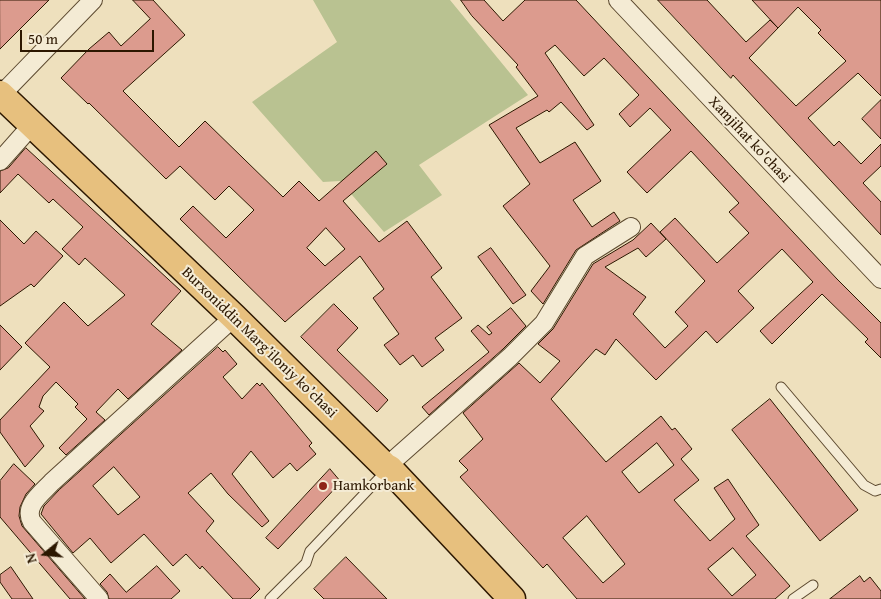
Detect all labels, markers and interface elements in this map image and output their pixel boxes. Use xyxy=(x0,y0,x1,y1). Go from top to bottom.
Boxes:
scale bar xyxy=(22,20,156,52)
text: 50 m xyxy=(28,28,58,49)
street label: Xamjihat ko'chasi xyxy=(704,93,794,187)
street label: Burxoniddin Marg’iloniy ko’chasi xyxy=(178,264,340,422)
place label: Hamkorbank xyxy=(333,477,414,495)
marker: Hamkorbank xyxy=(317,480,329,492)
north arrow xyxy=(20,529,70,579)
text: N xyxy=(20,551,42,566)

